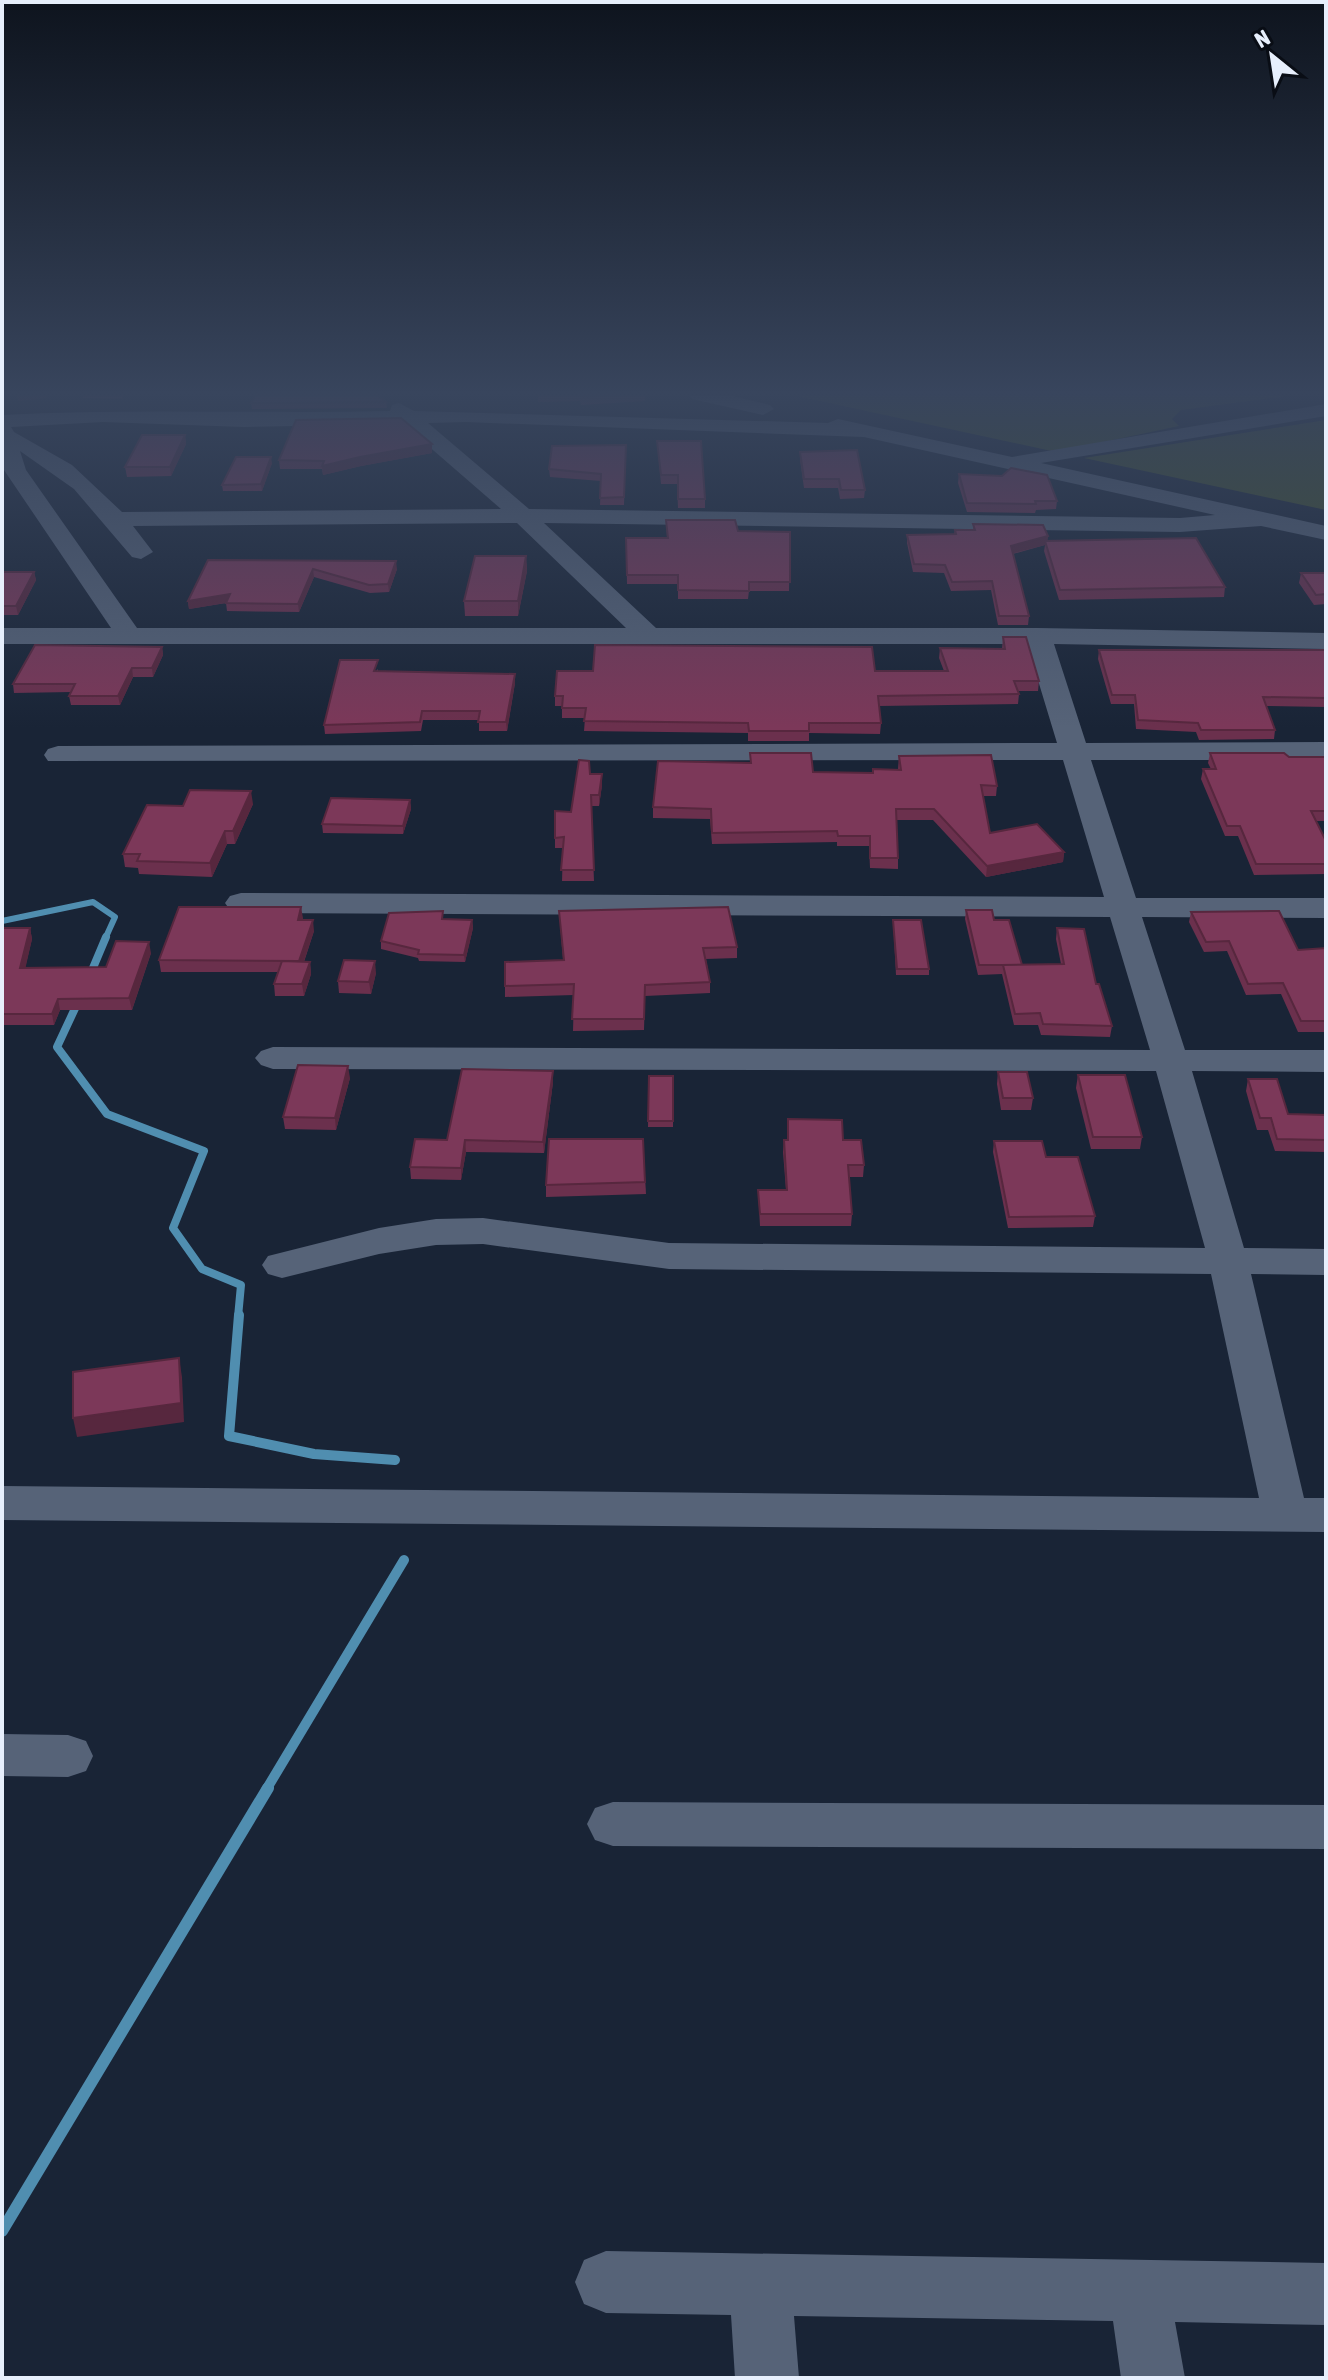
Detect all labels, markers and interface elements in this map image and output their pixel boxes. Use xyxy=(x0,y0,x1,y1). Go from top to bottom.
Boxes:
north arrow xyxy=(1232,16,1312,96)
text: N xyxy=(1250,24,1274,53)

